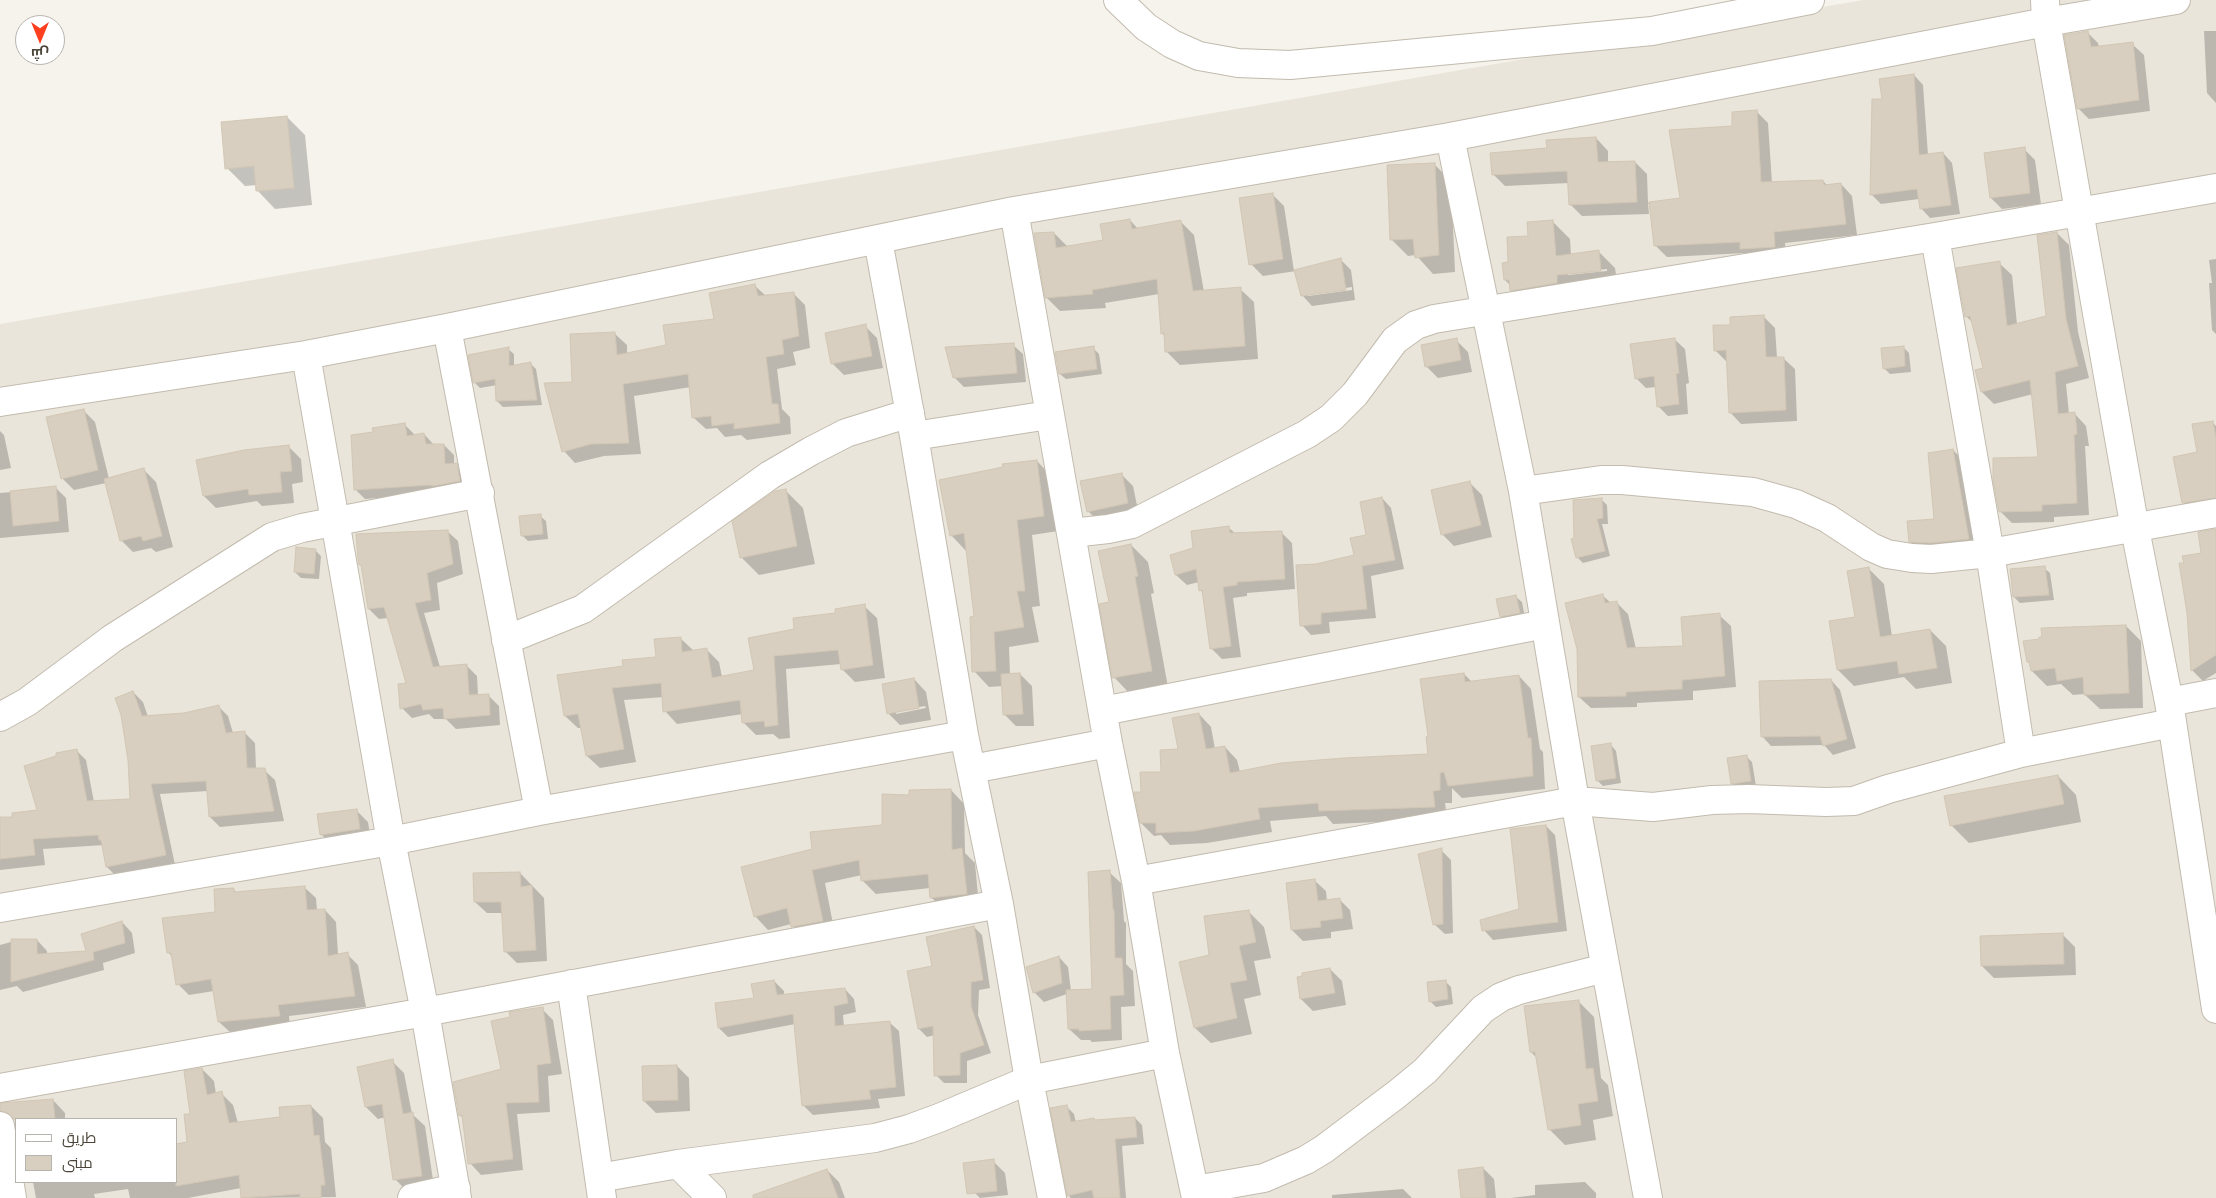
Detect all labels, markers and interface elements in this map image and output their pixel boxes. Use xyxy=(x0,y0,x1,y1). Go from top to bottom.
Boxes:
north arrow xyxy=(15,15,65,65)
text: ش xyxy=(31,45,49,63)
legend xyxy=(15,1118,178,1183)
text: طريق xyxy=(62,1128,96,1147)
text: مبنى xyxy=(62,1153,93,1172)

